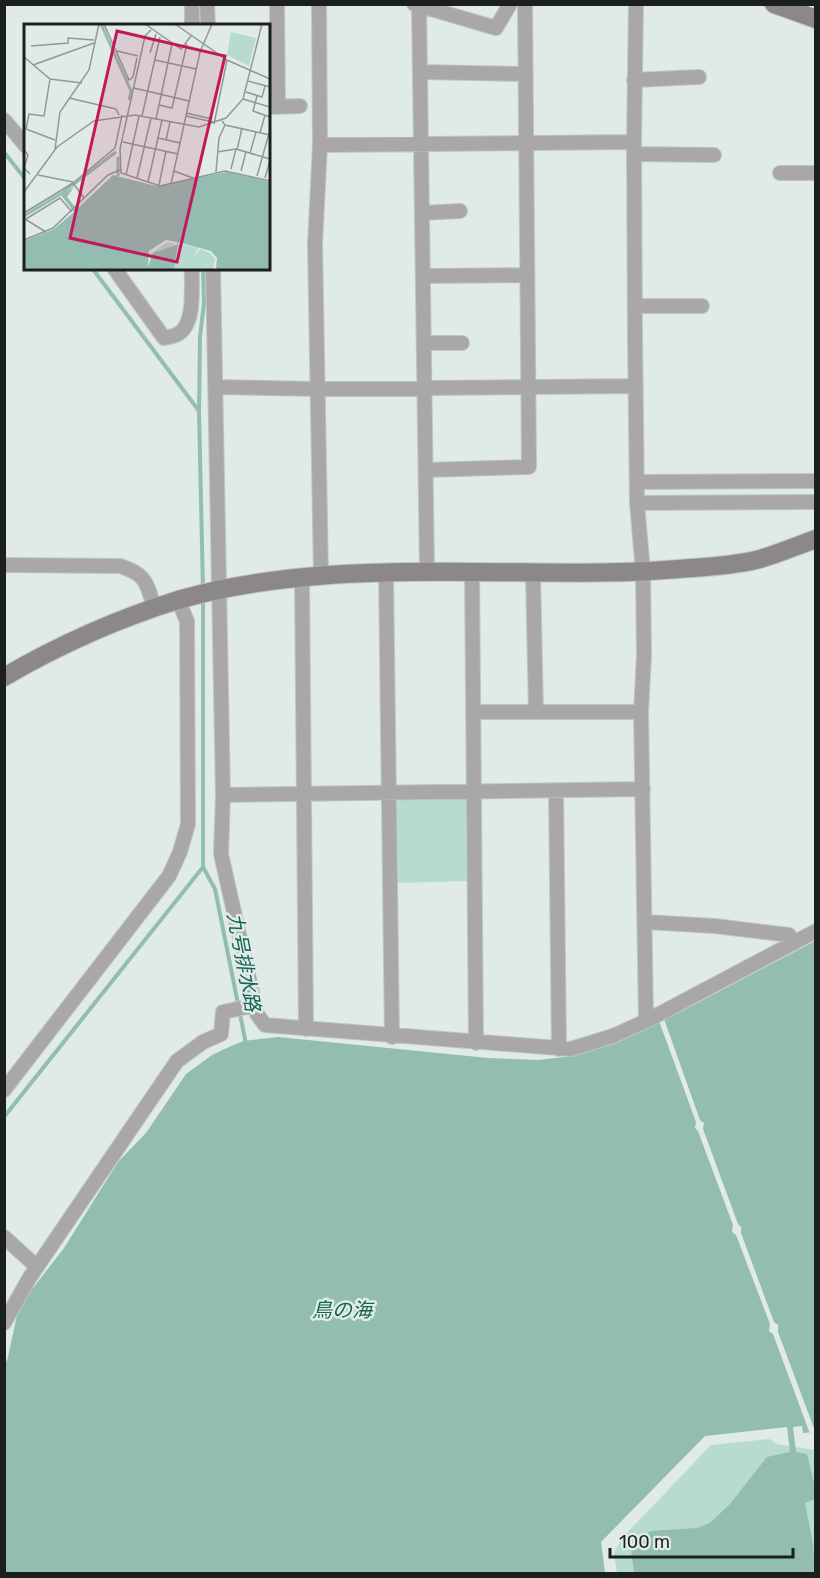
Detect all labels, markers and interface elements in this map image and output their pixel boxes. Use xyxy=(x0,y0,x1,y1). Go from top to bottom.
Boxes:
inset map xyxy=(24,24,270,270)
water label: 九号排水路 xyxy=(223,911,266,1015)
water label: 鳥の海 xyxy=(312,1298,375,1322)
scale bar xyxy=(610,1521,793,1559)
text: 100 m xyxy=(619,1531,670,1553)

